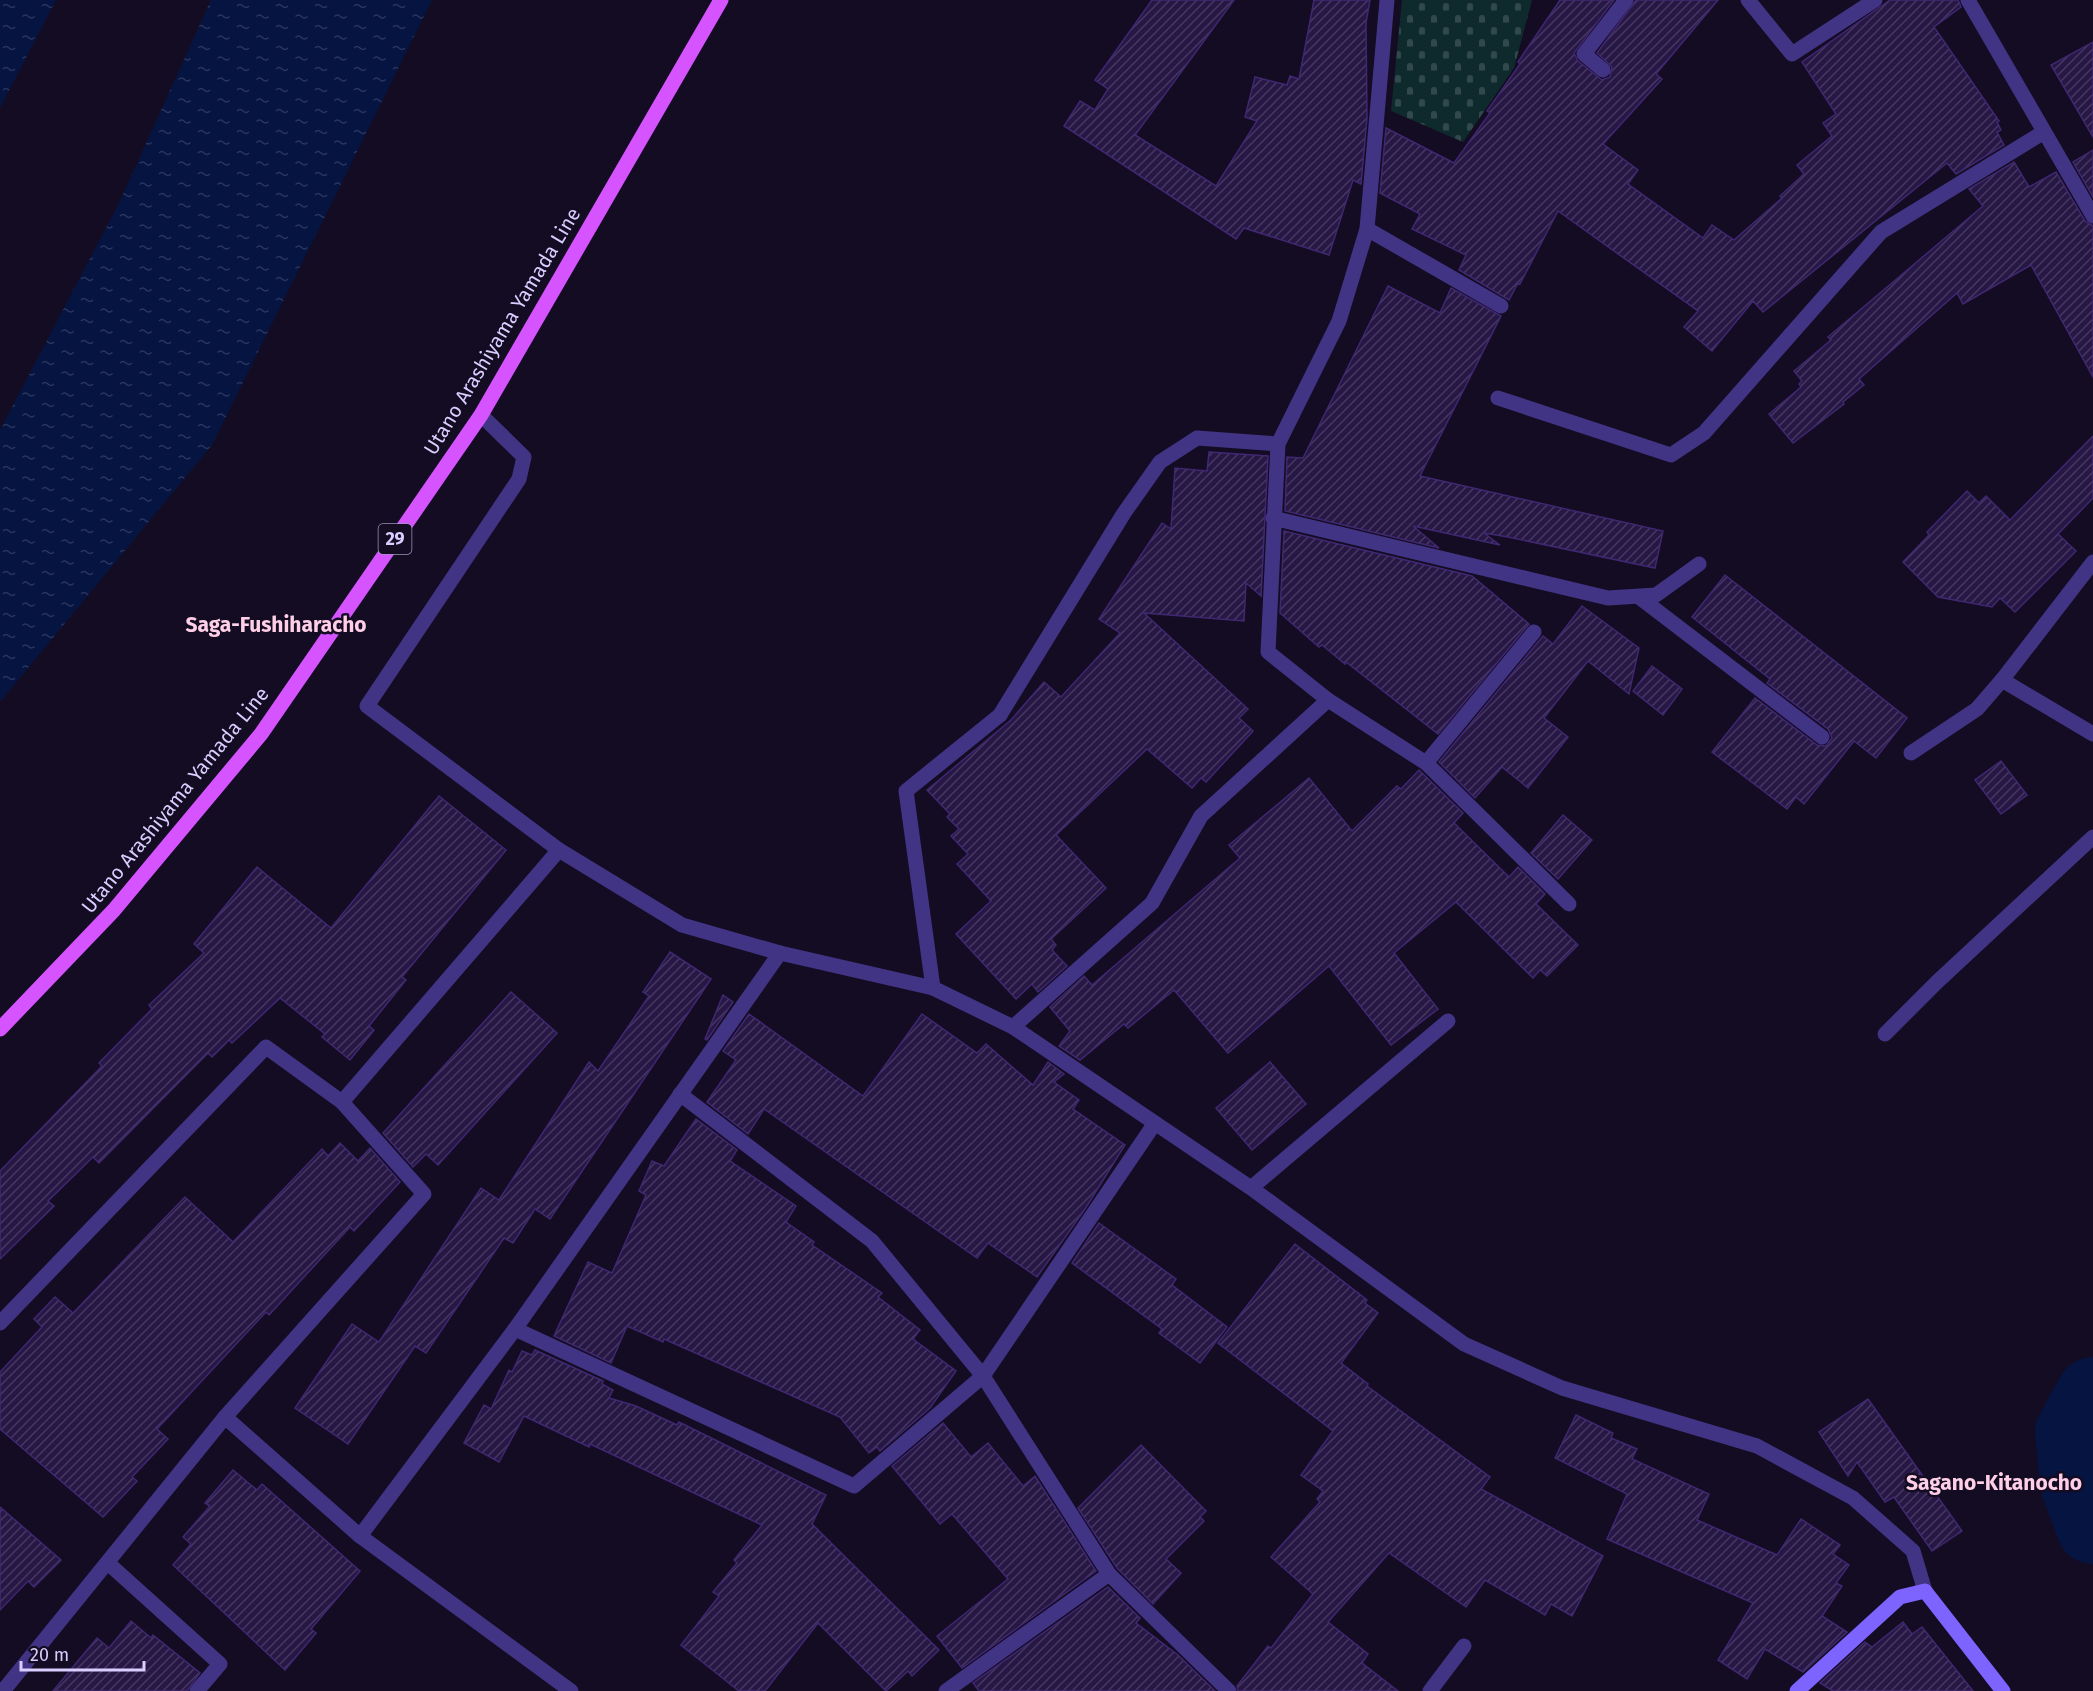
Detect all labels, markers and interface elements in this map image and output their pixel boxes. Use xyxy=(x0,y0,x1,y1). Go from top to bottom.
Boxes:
street label: Utano Arashiyama Yamada Line xyxy=(419,203,585,459)
road number: 29 xyxy=(378,524,412,554)
district label: Saga-Fushiharacho xyxy=(185,612,367,638)
street label: Utano Arashiyama Yamada Line xyxy=(76,682,274,918)
district label: Sagano-Kitanocho xyxy=(1906,1470,2082,1496)
scale bar xyxy=(21,1634,144,1672)
text: 20 m xyxy=(30,1644,69,1666)

